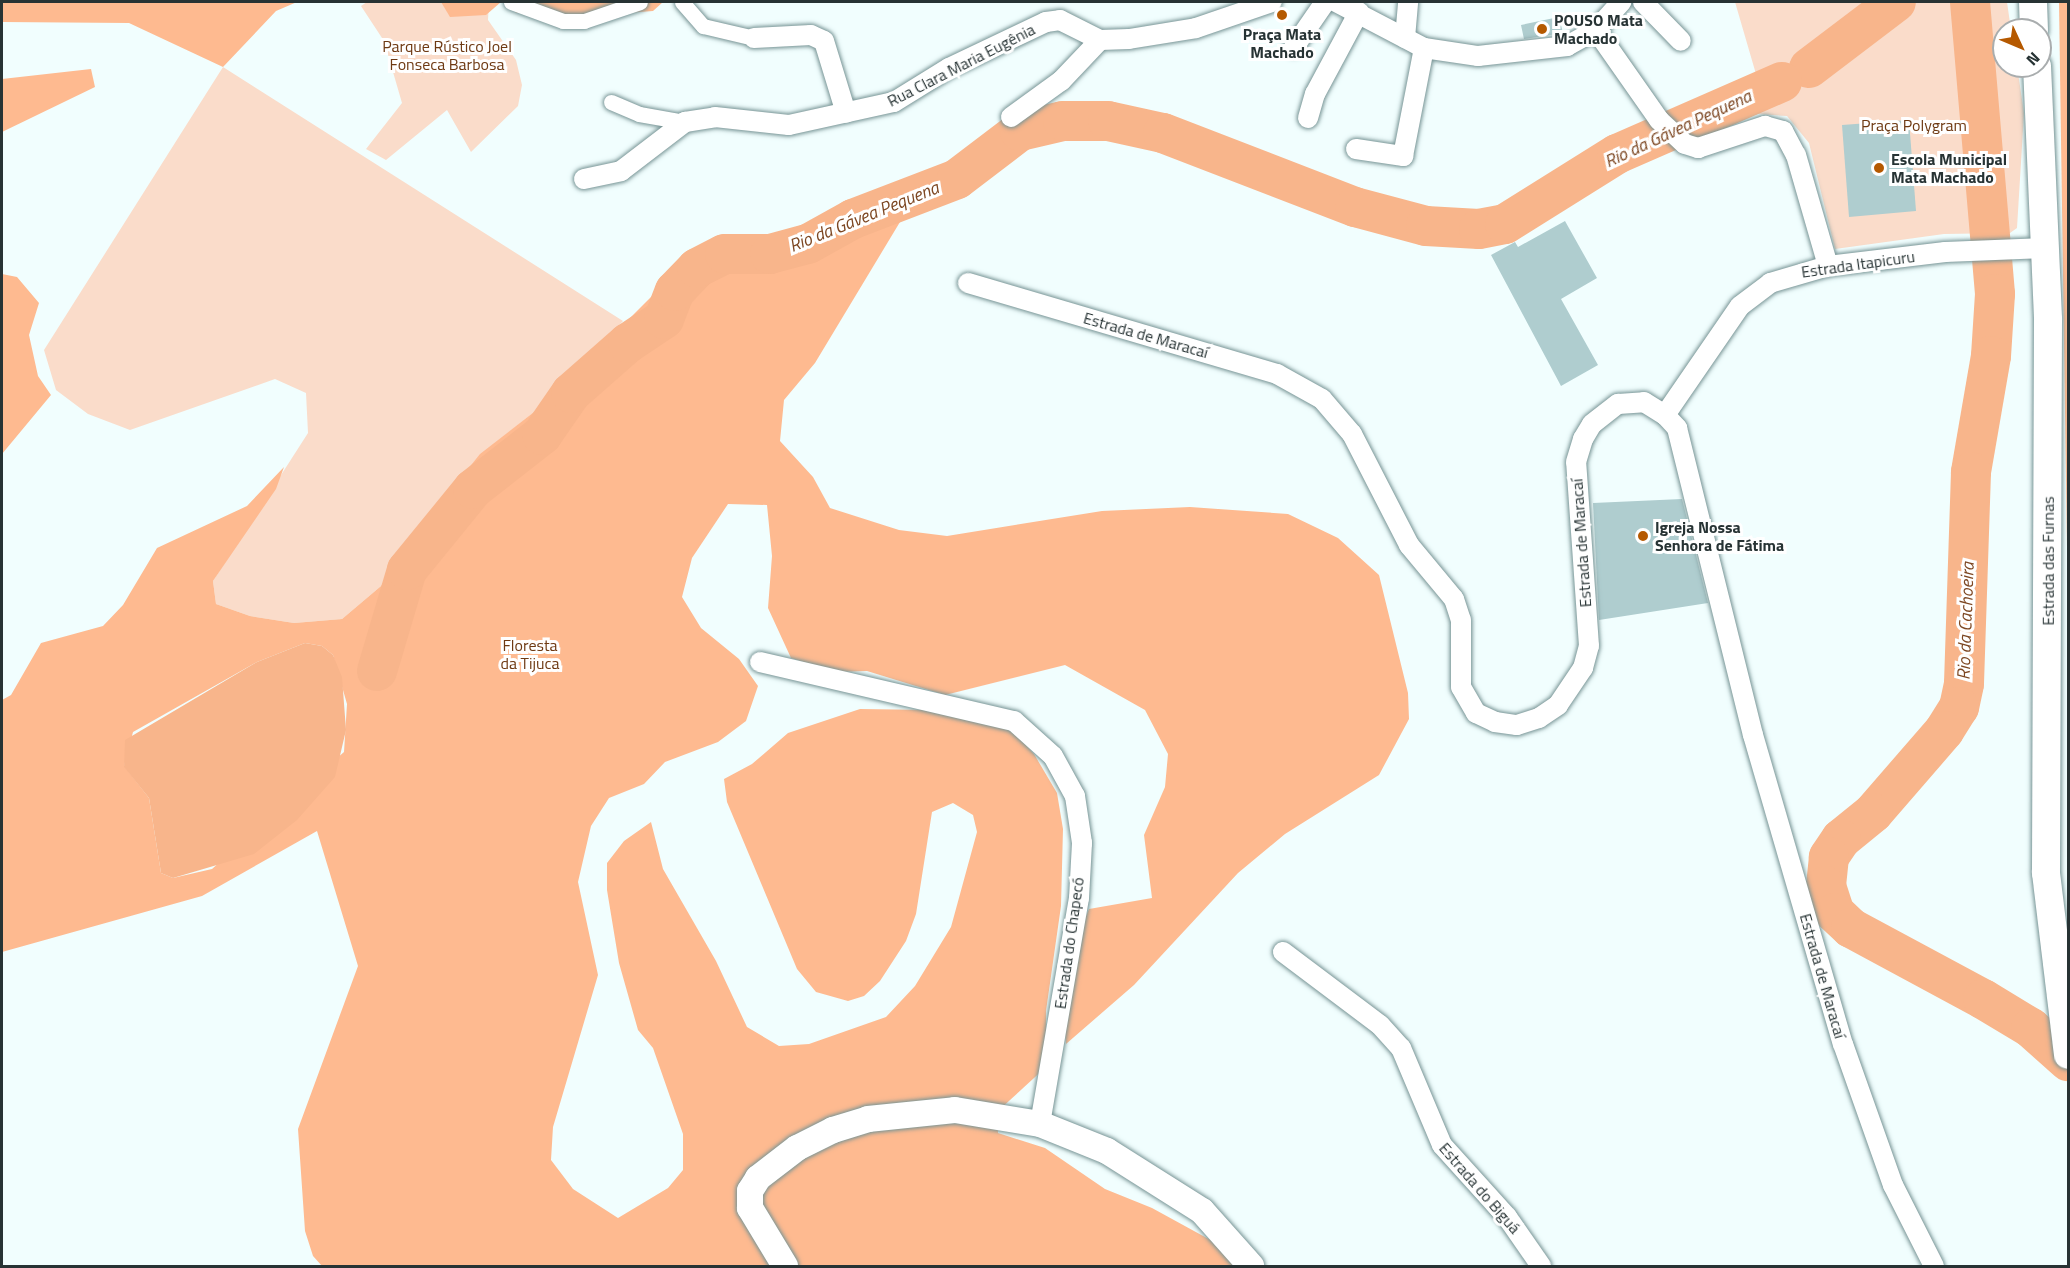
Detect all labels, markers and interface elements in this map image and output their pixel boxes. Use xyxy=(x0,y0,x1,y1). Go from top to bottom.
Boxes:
marker: Praça Mata Machado xyxy=(1275,8,1289,22)
place label: POUSO Mata Machado xyxy=(1554,10,1643,48)
north arrow xyxy=(1992,18,2052,78)
street label: Rua Clara Maria Eugênia xyxy=(884,19,1038,111)
marker: POUSO Mata Machado xyxy=(1535,22,1549,36)
place label: Praça Mata Machado xyxy=(1243,24,1321,62)
park label: Parque Rústico Joel Fonseca Barbosa xyxy=(382,36,512,74)
text: N xyxy=(2021,47,2046,71)
water label: Rio da Gávea Pequena xyxy=(1601,85,1755,173)
park label: Praça Polygram xyxy=(1861,115,1967,135)
place label: Escola Municipal Mata Machado xyxy=(1891,149,2007,187)
marker: Escola Municipal Mata Machado xyxy=(1872,161,1886,175)
water label: Rio da Gávea Pequena xyxy=(786,177,942,257)
street label: Estrada Itapicuru xyxy=(1800,247,1916,281)
street label: Estrada de Maracaí xyxy=(1081,308,1211,362)
street label: Estrada de Maracaí xyxy=(1567,478,1595,608)
street label: Estrada das Furnas xyxy=(2038,496,2058,626)
place label: Igreja Nossa Senhora de Fátima xyxy=(1655,517,1784,555)
marker: Igreja Nossa Senhora de Fátima xyxy=(1636,529,1650,543)
water label: Rio da Cachoeira xyxy=(1953,562,1979,680)
park label: Floresta da Tijuca xyxy=(501,635,559,673)
street label: Estrada do Chapecó xyxy=(1050,876,1088,1010)
street label: Estrada de Maracaí xyxy=(1796,911,1850,1041)
street label: Estrada do Biguá xyxy=(1435,1139,1525,1237)

